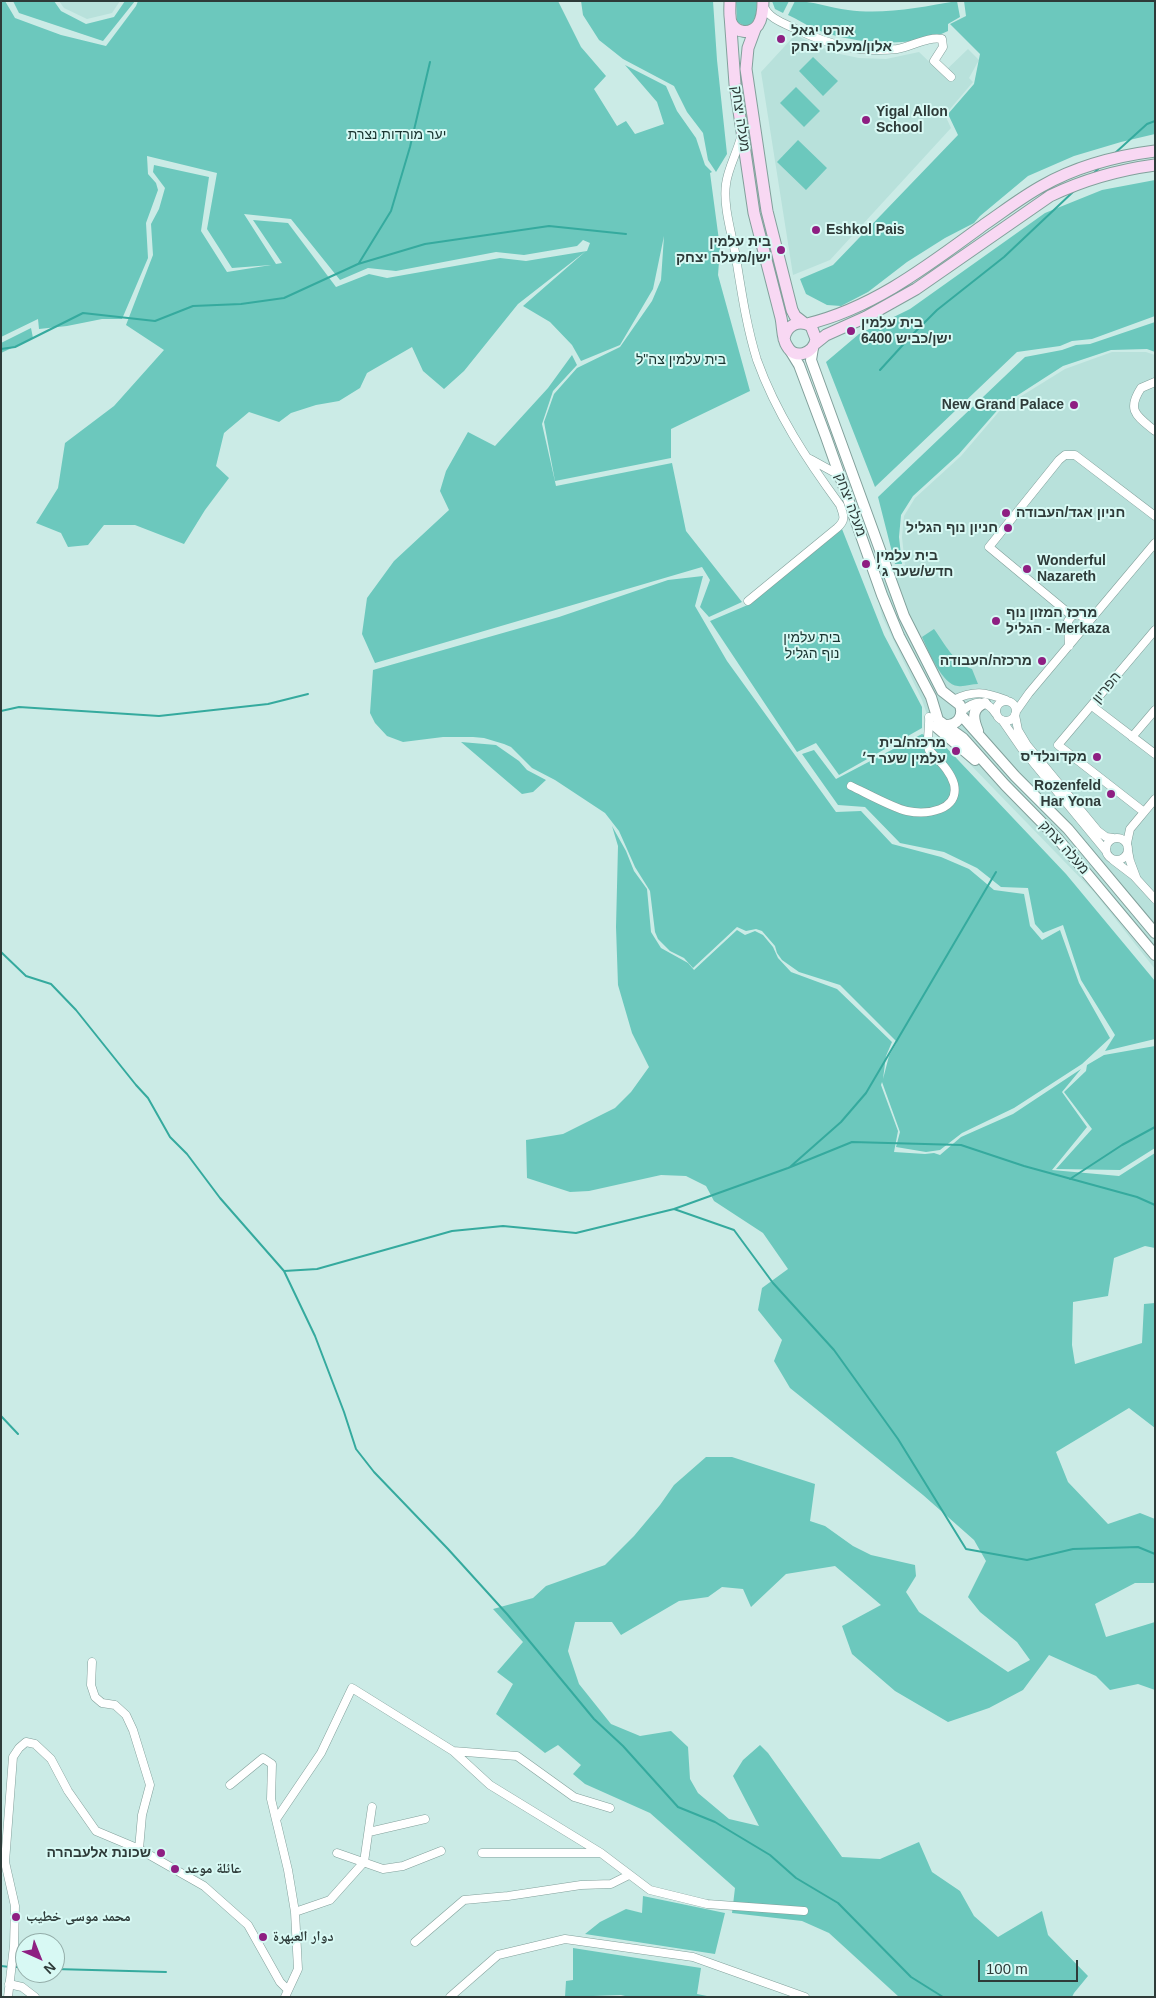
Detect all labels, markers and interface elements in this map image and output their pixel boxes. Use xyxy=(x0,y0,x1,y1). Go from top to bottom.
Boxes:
place label: אורט יגאל אלון/מעלה יצחק xyxy=(791,23,892,56)
marker: אורט יגאל אלון/מעלה יצחק xyxy=(775,33,787,45)
street label: מעלה יצחק xyxy=(727,85,753,153)
place label: Yigal Allon School xyxy=(876,104,948,136)
marker: Yigal Allon School xyxy=(860,114,872,126)
park label: יער מורדות נצרת xyxy=(348,127,446,143)
place label: Eshkol Pais xyxy=(826,222,905,238)
marker: Eshkol Pais xyxy=(810,224,822,236)
place label: בית עלמין ישן/מעלה יצחק xyxy=(676,234,771,266)
marker: בית עלמין ישן/מעלה יצחק xyxy=(775,244,787,256)
place label: בית עלמין ישן/כביש 6400 xyxy=(861,315,952,348)
marker: בית עלמין ישן/כביש 6400 xyxy=(845,325,857,337)
park label: בית עלמין צה"ל xyxy=(636,352,726,368)
place label: New Grand Palace xyxy=(942,397,1064,413)
marker: New Grand Palace xyxy=(1068,399,1080,411)
street label: מעלה יצחק xyxy=(831,471,869,539)
place label: חניון אגד/העבודה xyxy=(1016,505,1125,521)
marker: חניון אגד/העבודה xyxy=(1000,507,1012,519)
place label: חניון נוף הגליל xyxy=(906,520,998,536)
marker: חניון נוף הגליל xyxy=(1002,522,1014,534)
place label: בית עלמין חדש/שער ג׳ xyxy=(876,548,953,580)
place label: Wonderful Nazareth xyxy=(1037,553,1106,586)
marker: בית עלמין חדש/שער ג׳ xyxy=(860,558,872,570)
marker: Wonderful Nazareth xyxy=(1021,563,1033,575)
place label: מרכז המזון נוף הגליל - Merkaza xyxy=(1006,605,1110,638)
marker: מרכז המזון נוף הגליל - Merkaza xyxy=(990,615,1002,627)
park label: בית עלמין נוף הגליל xyxy=(783,630,841,662)
place label: מרכזה/העבודה xyxy=(940,653,1032,669)
marker: מרכזה/העבודה xyxy=(1036,655,1048,667)
street label: הפריון xyxy=(1089,669,1125,707)
place label: מרכזה/בית עלמין שער ד׳ xyxy=(861,735,946,768)
marker: מרכזה/בית עלמין שער ד׳ xyxy=(950,745,962,757)
place label: מקדונלד'ס xyxy=(1020,749,1087,765)
marker: מקדונלד'ס xyxy=(1091,751,1103,763)
place label: Rozenfeld Har Yona xyxy=(1034,778,1101,810)
marker: Rozenfeld Har Yona xyxy=(1105,788,1117,800)
street label: מעלה יצחק xyxy=(1036,818,1092,878)
place label: שכונת אלעבהרה xyxy=(46,1845,151,1861)
marker: שכונת אלעבהרה xyxy=(155,1847,167,1859)
place label: عائلة موعد xyxy=(185,1861,241,1877)
marker: عائلة موعد xyxy=(169,1863,181,1875)
place label: محمد موسى خطيب xyxy=(26,1909,131,1925)
marker: محمد موسى خطيب xyxy=(10,1911,22,1923)
place label: دوار العبهرة xyxy=(273,1929,334,1945)
marker: دوار العبهرة xyxy=(257,1931,269,1943)
north arrow xyxy=(15,1933,65,1983)
scale bar xyxy=(981,1950,1081,1982)
text: N xyxy=(41,1959,59,1977)
text: 100 m xyxy=(986,1960,1028,1977)

